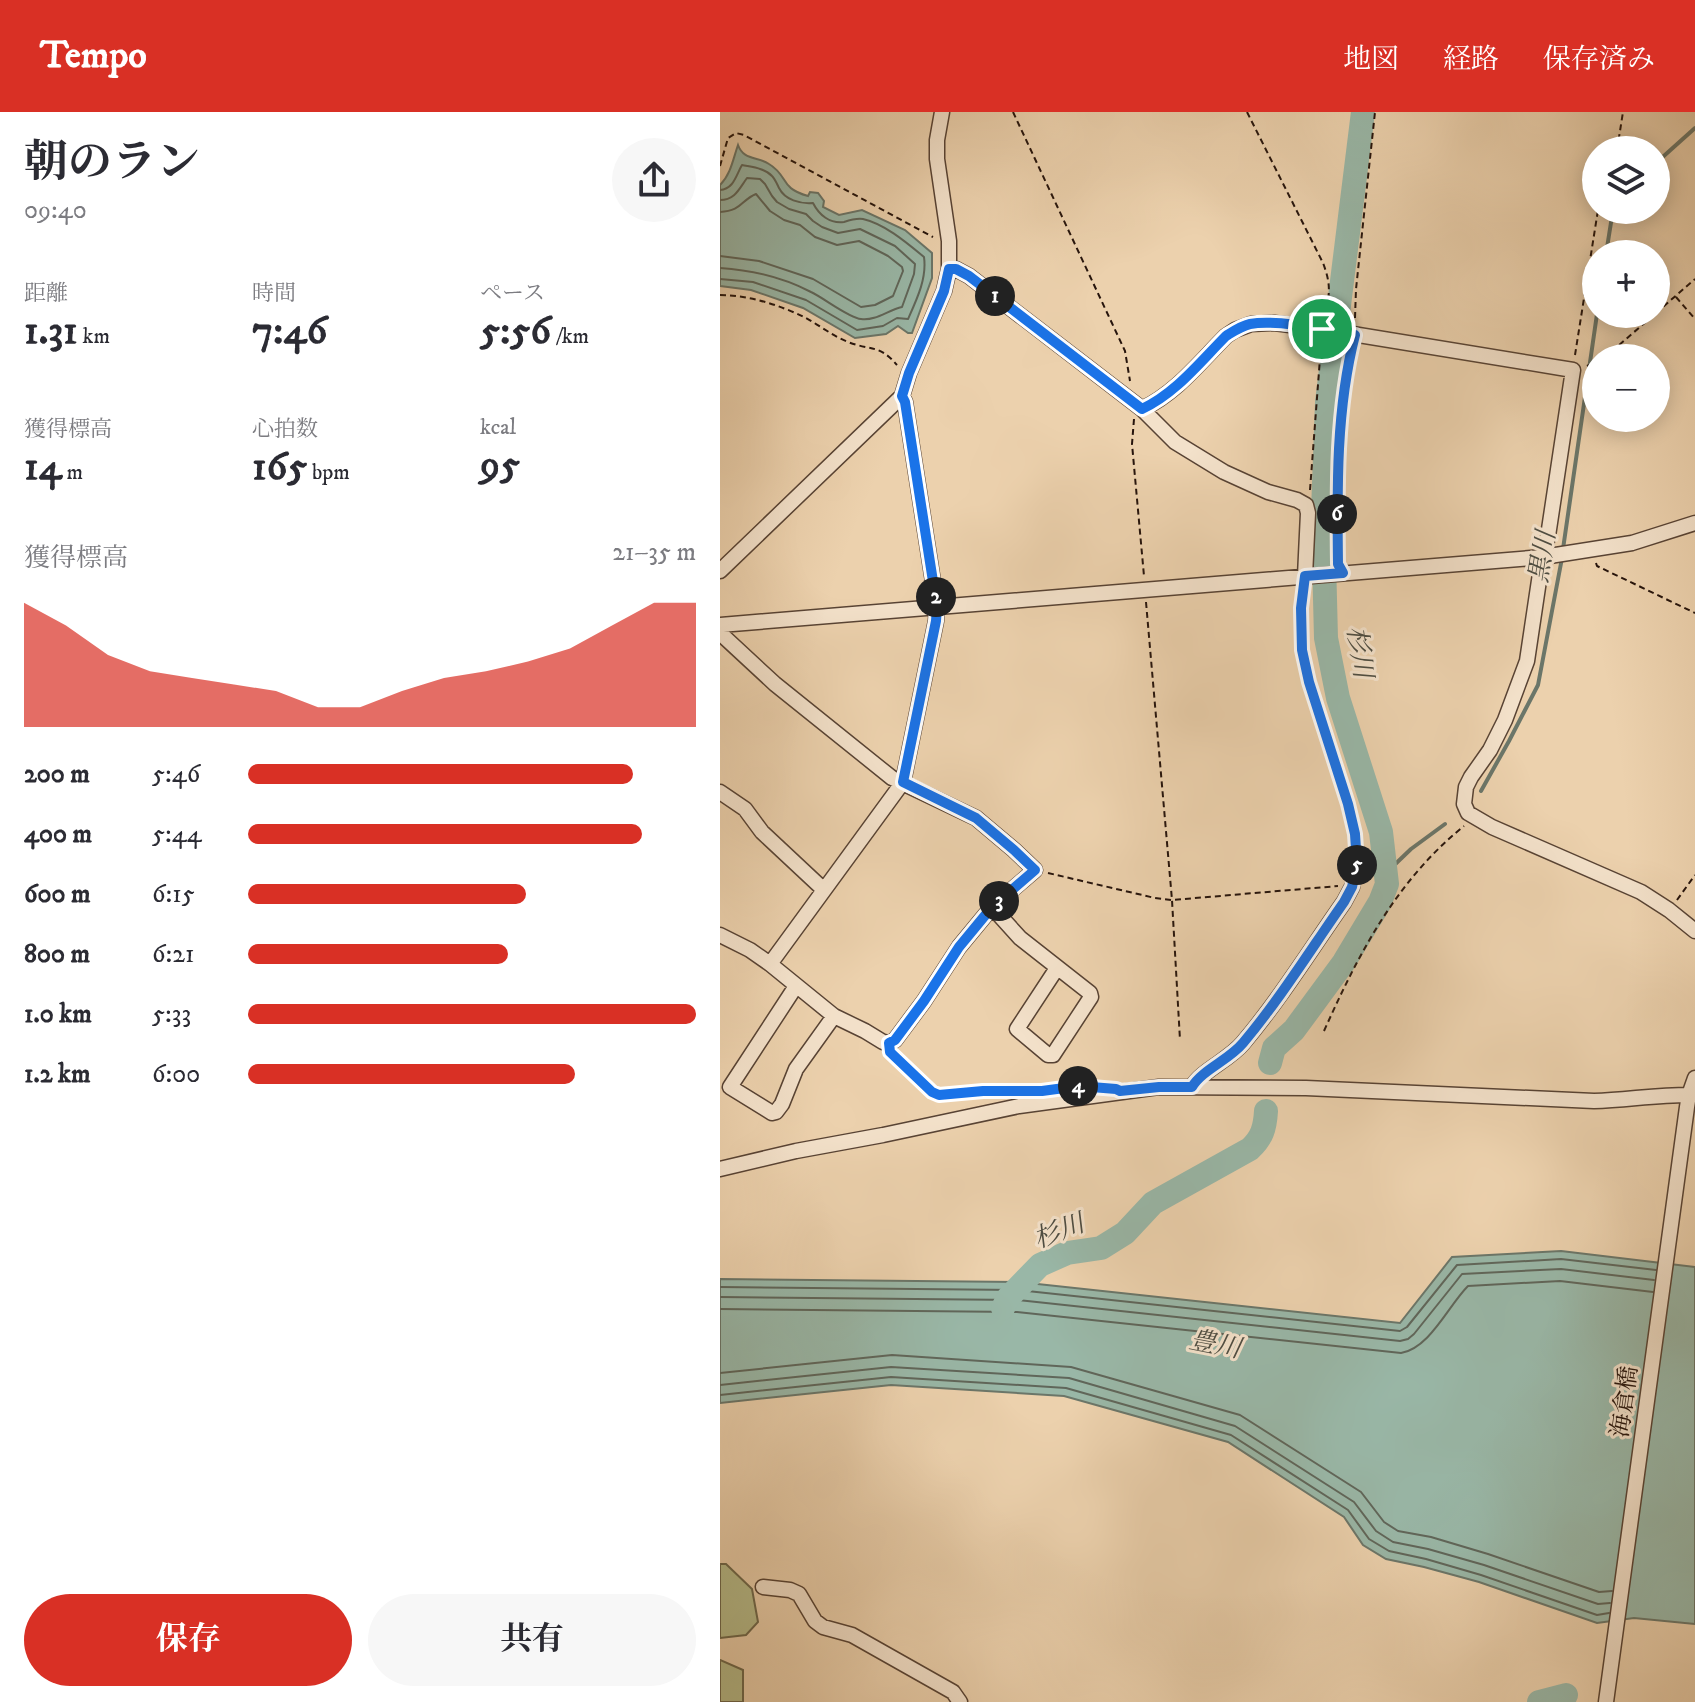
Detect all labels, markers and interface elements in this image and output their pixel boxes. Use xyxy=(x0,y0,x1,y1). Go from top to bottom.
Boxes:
text: Tempo xyxy=(40,32,147,80)
text: 地図 xyxy=(1343,42,1399,77)
text: 経路 xyxy=(1443,42,1499,77)
text: 保存済み xyxy=(1543,42,1655,77)
text: 朝のラン xyxy=(24,136,200,191)
map controls xyxy=(1582,136,1670,432)
button: layers xyxy=(1582,136,1670,224)
button: share xyxy=(612,138,696,222)
text: 09:40 xyxy=(24,194,87,227)
button: + xyxy=(1582,240,1670,328)
pin: 1 xyxy=(975,276,1015,316)
text: 距離 xyxy=(24,280,68,307)
text: 時間 xyxy=(252,280,296,307)
text: ペース xyxy=(480,280,545,307)
text: 1 xyxy=(991,282,999,309)
pin xyxy=(1288,295,1356,363)
text: 1.31 xyxy=(24,307,78,357)
text: 7:46 xyxy=(252,307,327,357)
text: 5:56 xyxy=(480,307,551,357)
icon: arrive xyxy=(1300,307,1344,351)
text: km xyxy=(78,323,110,350)
text: /km xyxy=(551,323,589,350)
button: − xyxy=(1582,344,1670,432)
text: kcal xyxy=(480,414,516,441)
text: 獲得標高 xyxy=(24,416,112,443)
text: 心拍数 xyxy=(252,416,318,443)
text: 95 xyxy=(480,441,520,491)
text: 14 xyxy=(24,443,62,493)
text: 165 xyxy=(252,443,307,493)
text: m xyxy=(62,459,83,486)
text: bpm xyxy=(307,459,350,486)
pin: 6 xyxy=(1317,494,1357,534)
text: 6 xyxy=(1331,500,1343,527)
water label: 黒川 xyxy=(1523,526,1564,585)
text: 21–35 m xyxy=(612,536,696,569)
text: 獲得標高 xyxy=(24,542,128,575)
pin: 2 xyxy=(916,577,956,617)
text: 2 xyxy=(931,583,941,610)
water label: 杉川 xyxy=(1339,624,1380,683)
text: 200 m xyxy=(24,758,90,791)
text: 5:46 xyxy=(152,758,200,791)
text: 400 m xyxy=(24,818,92,851)
text: 5:44 xyxy=(152,818,202,851)
pin: 5 xyxy=(1337,845,1377,885)
text: 5 xyxy=(1352,851,1362,878)
text: 600 m xyxy=(24,878,91,911)
text: 6:15 xyxy=(152,878,195,911)
pin: 3 xyxy=(979,881,1019,921)
text: 3 xyxy=(995,887,1003,914)
text: 800 m xyxy=(24,938,90,971)
text: 6:21 xyxy=(152,938,195,971)
text: 1.0 km xyxy=(24,998,92,1031)
text: 5:33 xyxy=(152,998,191,1031)
text: 1.2 km xyxy=(24,1058,90,1091)
text: 6:00 xyxy=(152,1058,200,1091)
pin: 4 xyxy=(1058,1066,1098,1106)
text: 4 xyxy=(1072,1072,1084,1099)
water label: 杉川 xyxy=(1029,1206,1092,1257)
water label: 豊川 xyxy=(1186,1324,1247,1367)
street label: 海倉橋 xyxy=(1605,1364,1645,1440)
button: 保存 xyxy=(24,1594,352,1686)
button: 共有 xyxy=(368,1594,696,1686)

